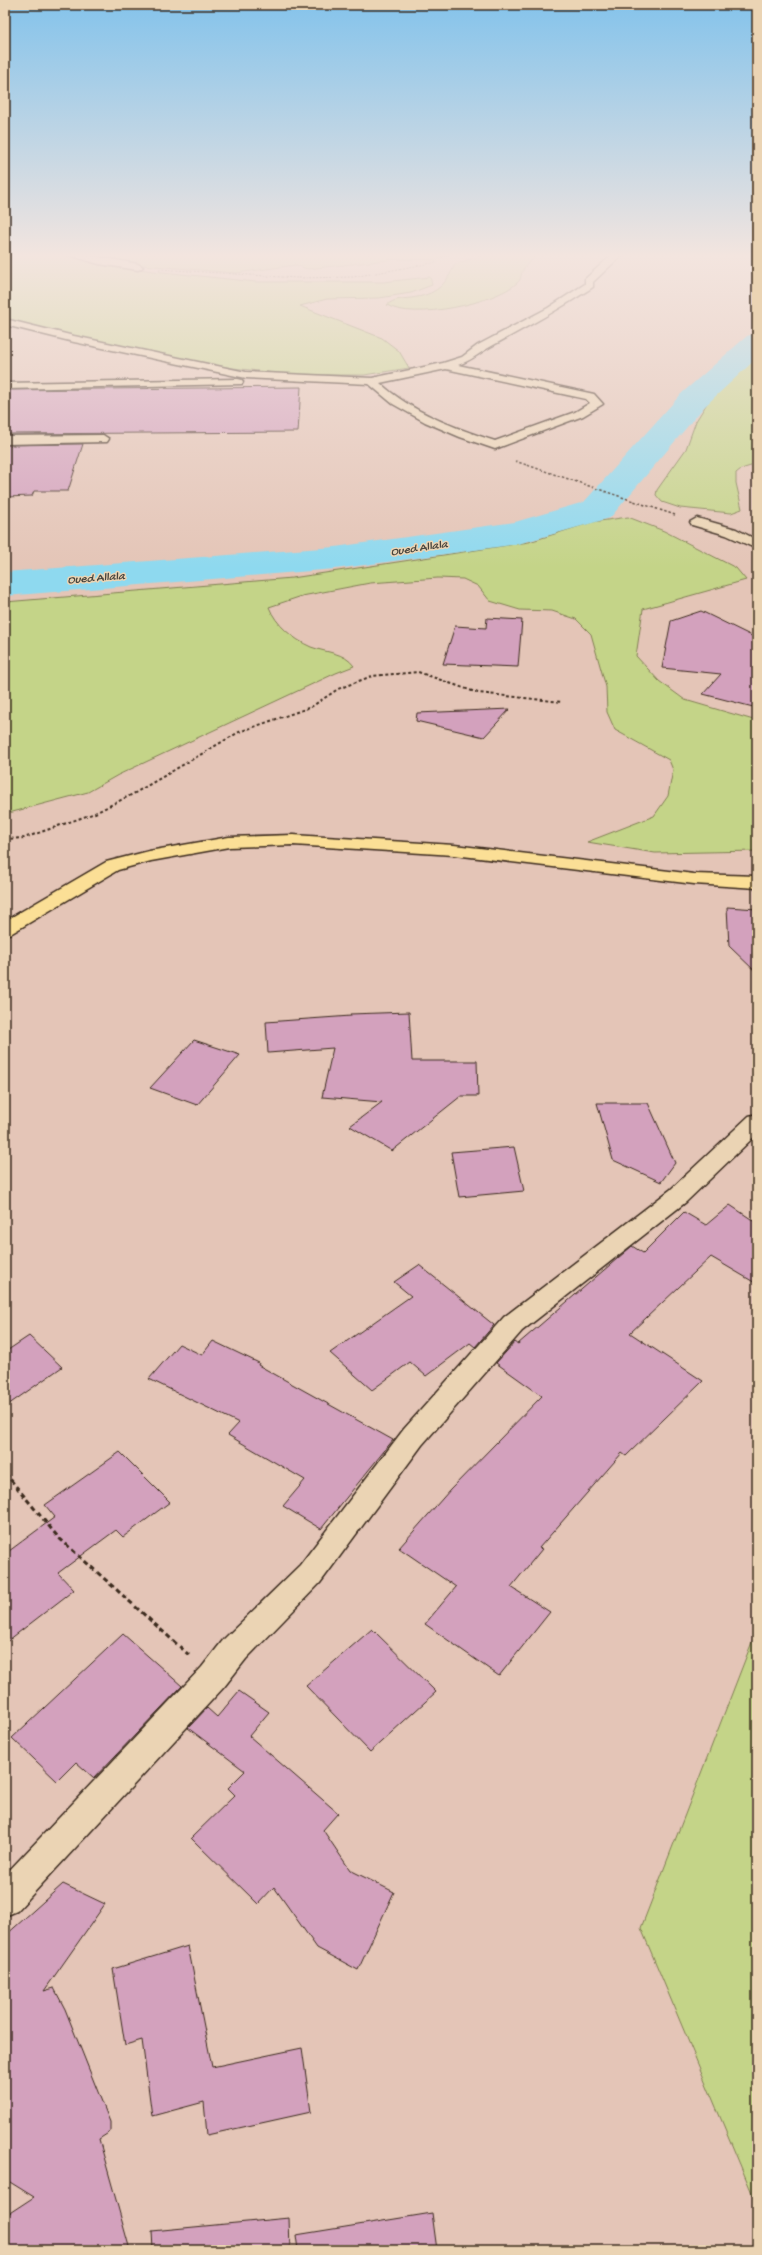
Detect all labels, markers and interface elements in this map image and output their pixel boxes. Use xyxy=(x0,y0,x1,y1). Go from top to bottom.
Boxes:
water label: Oued Allala xyxy=(390,538,450,560)
water label: Oued Allala xyxy=(67,570,127,588)

